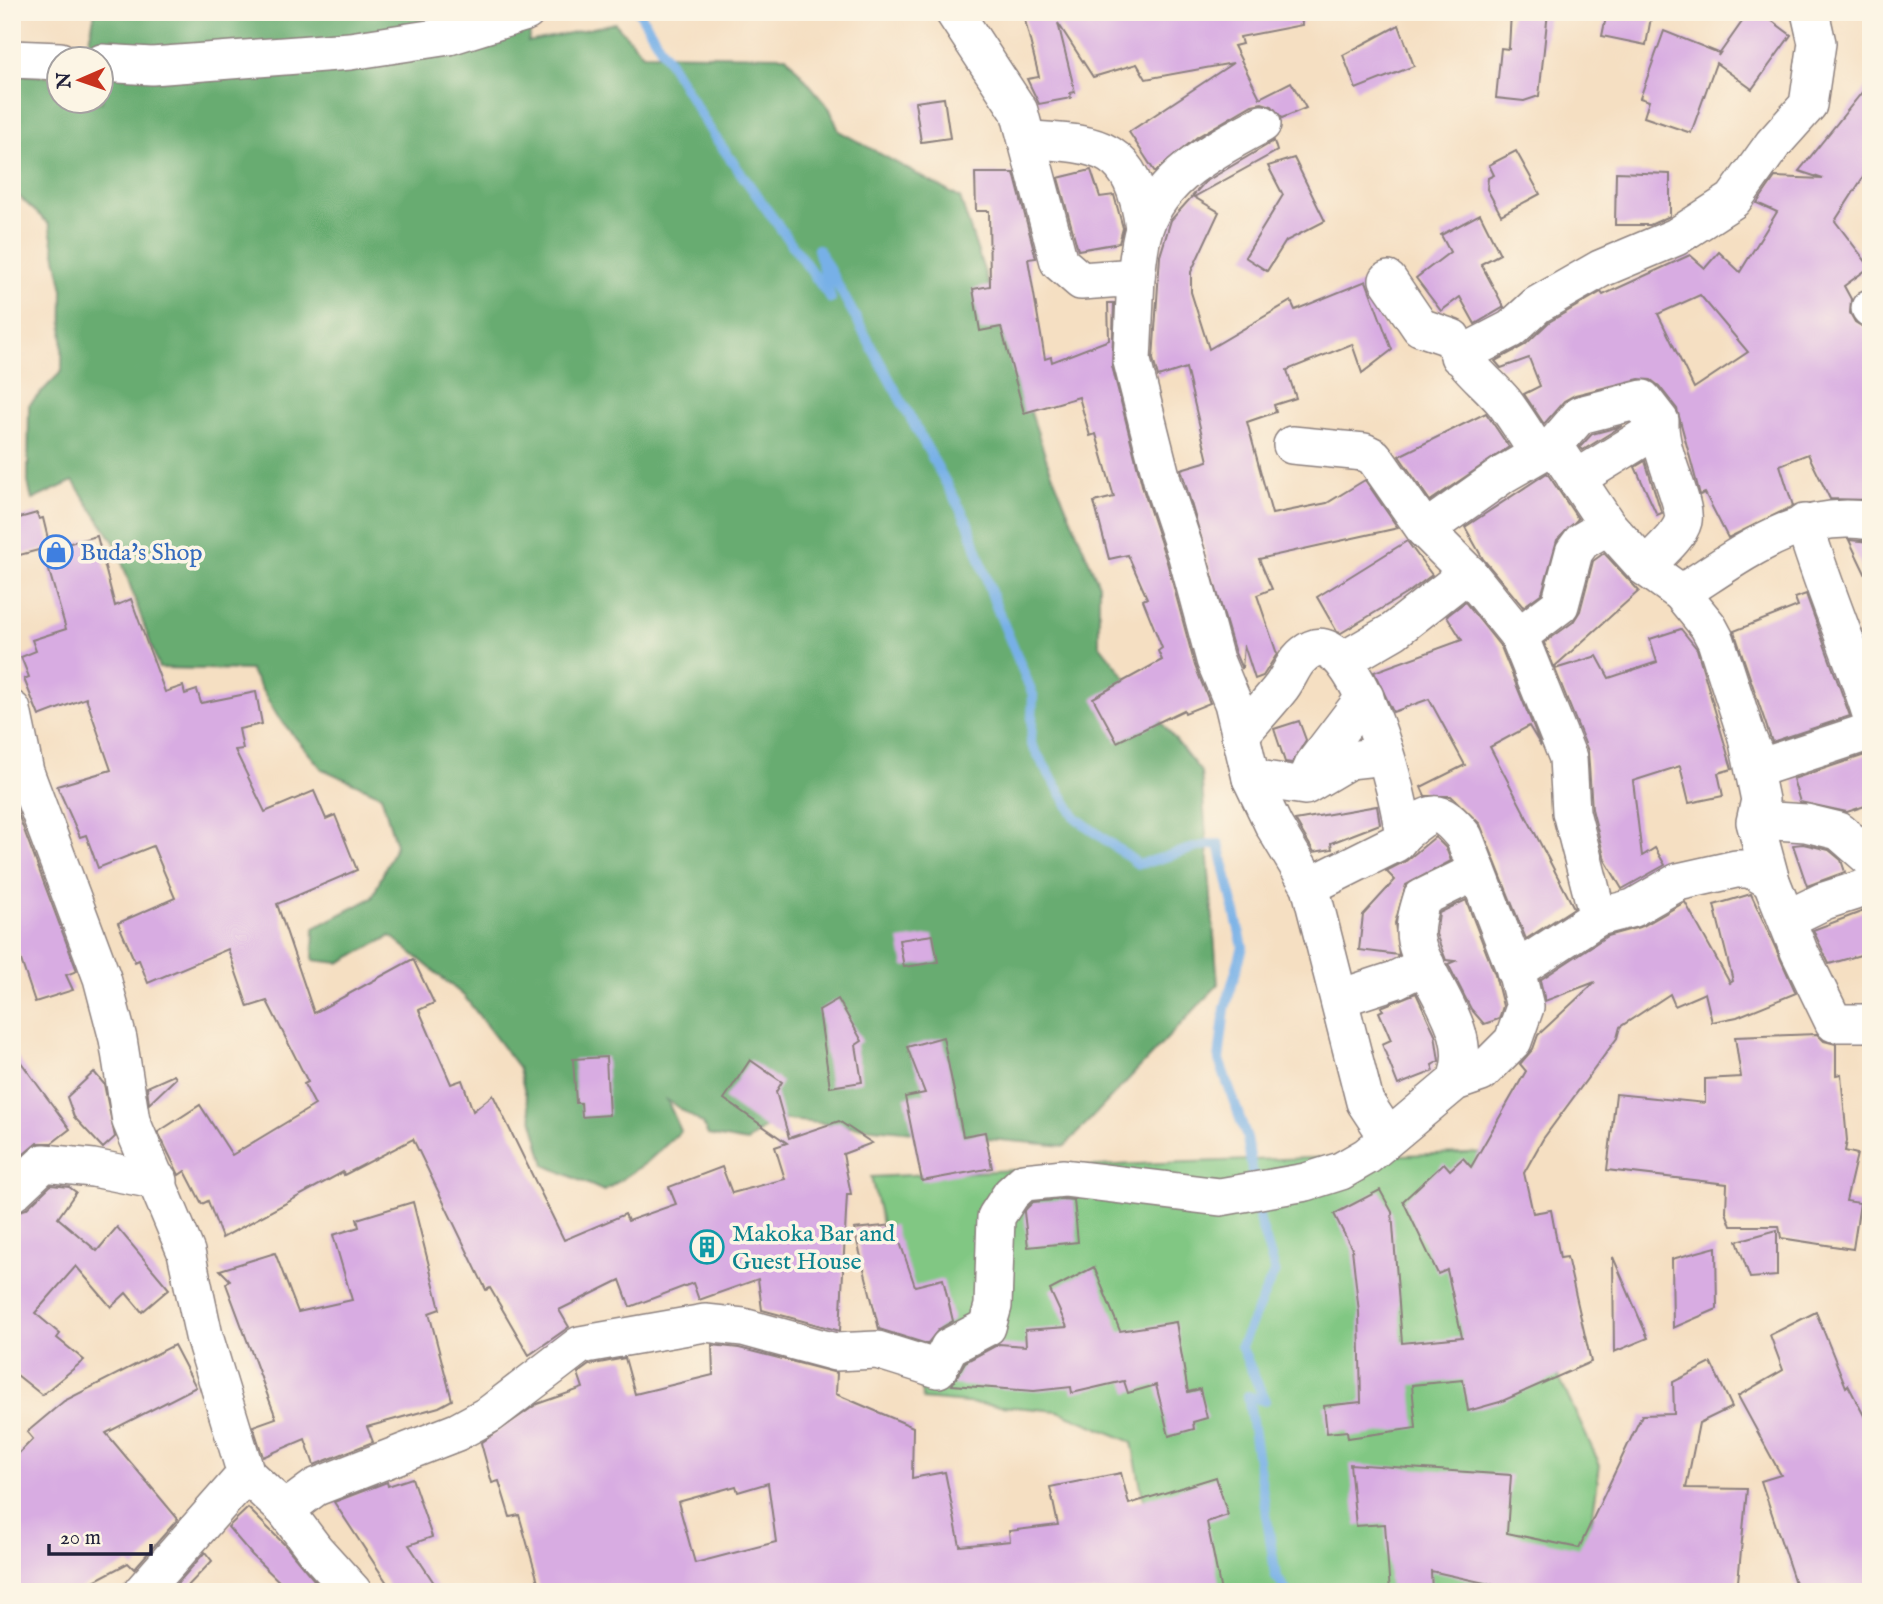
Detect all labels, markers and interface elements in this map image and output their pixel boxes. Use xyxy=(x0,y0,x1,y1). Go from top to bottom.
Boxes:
north arrow xyxy=(46,46,116,116)
text: N xyxy=(53,71,77,90)
shop icon: Buda's Shop xyxy=(37,533,75,571)
place label: Buda's Shop xyxy=(80,538,203,569)
place label: Makoka Bar and Guest House xyxy=(732,1219,895,1278)
building icon: Makoka Bar and Guest House xyxy=(688,1228,726,1266)
scale bar xyxy=(49,1513,150,1557)
text: 20 m xyxy=(60,1525,101,1552)

